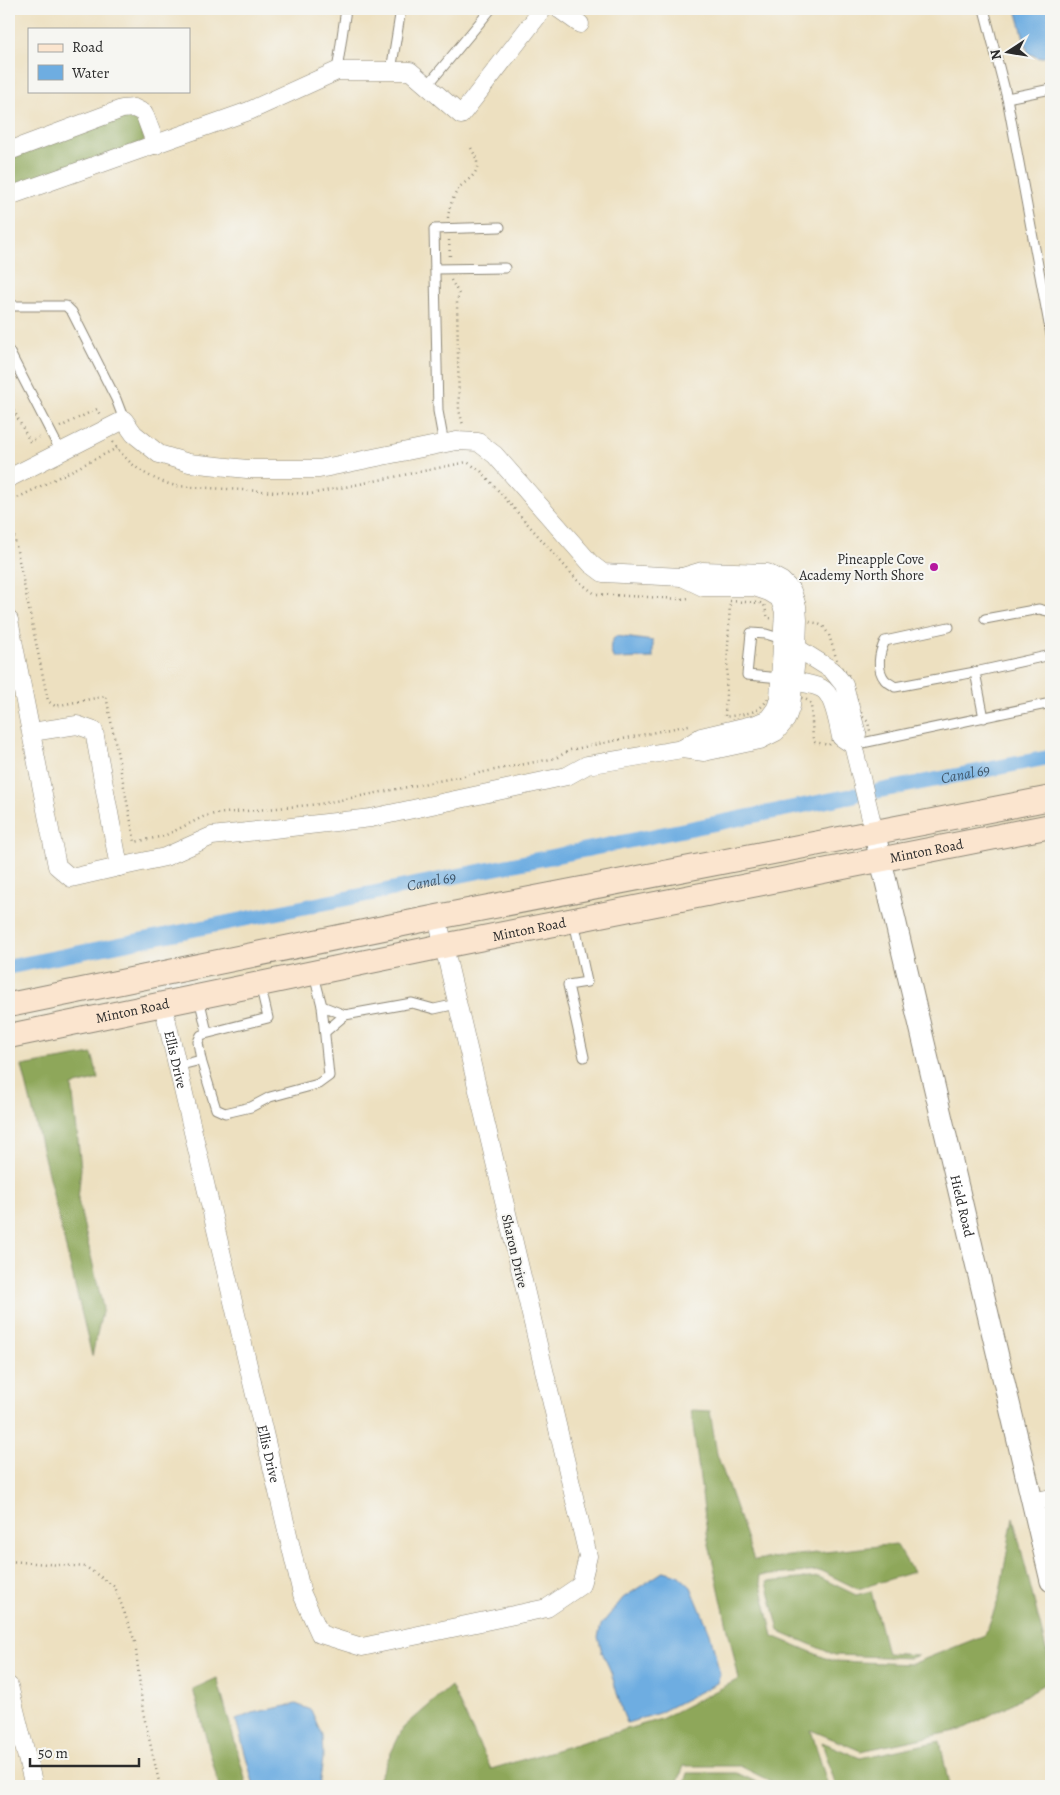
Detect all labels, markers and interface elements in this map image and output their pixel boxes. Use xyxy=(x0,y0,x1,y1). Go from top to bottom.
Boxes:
legend xyxy=(28,28,190,92)
north arrow xyxy=(982,28,1032,78)
text: Road xyxy=(72,37,104,57)
text: N xyxy=(985,48,1006,62)
text: Water xyxy=(71,63,109,83)
place label: Pineapple Cove Academy North Shore xyxy=(798,550,924,585)
marker: Pineapple Cove Academy North Shore xyxy=(928,561,940,573)
water label: Canal 69 xyxy=(939,759,992,788)
street label: Minton Road xyxy=(888,834,965,868)
water label: Canal 69 xyxy=(405,866,458,896)
street label: Minton Road xyxy=(491,913,568,946)
street label: Minton Road xyxy=(94,994,171,1028)
street label: Ellis Drive xyxy=(159,1029,191,1090)
street label: Hield Road xyxy=(945,1173,979,1239)
street label: Sharon Drive xyxy=(497,1212,532,1290)
street label: Ellis Drive xyxy=(252,1423,284,1485)
scale bar xyxy=(30,1735,139,1767)
text: 50 m xyxy=(38,1743,68,1763)

